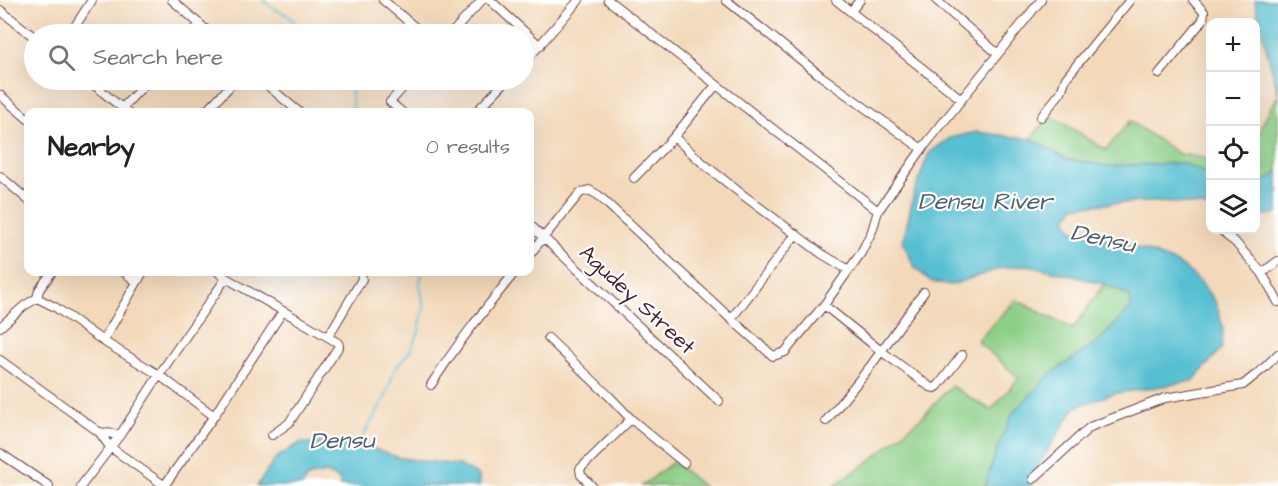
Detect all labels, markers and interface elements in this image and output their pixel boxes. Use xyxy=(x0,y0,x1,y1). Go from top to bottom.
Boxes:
map controls xyxy=(1206,18,1260,234)
button: + xyxy=(1206,18,1260,72)
search box xyxy=(24,24,534,90)
icon: search xyxy=(45,41,78,74)
text: Search here xyxy=(93,42,223,73)
button: − xyxy=(1206,72,1260,126)
button: locate xyxy=(1206,126,1260,180)
text: Nearby xyxy=(48,129,135,165)
text: 0 results xyxy=(426,133,510,161)
button: layers xyxy=(1206,180,1260,234)
water label: Densu River xyxy=(918,185,1055,219)
water label: Densu xyxy=(1068,216,1140,263)
street label: Agudey Street xyxy=(571,238,702,363)
water label: Densu xyxy=(309,423,376,459)

